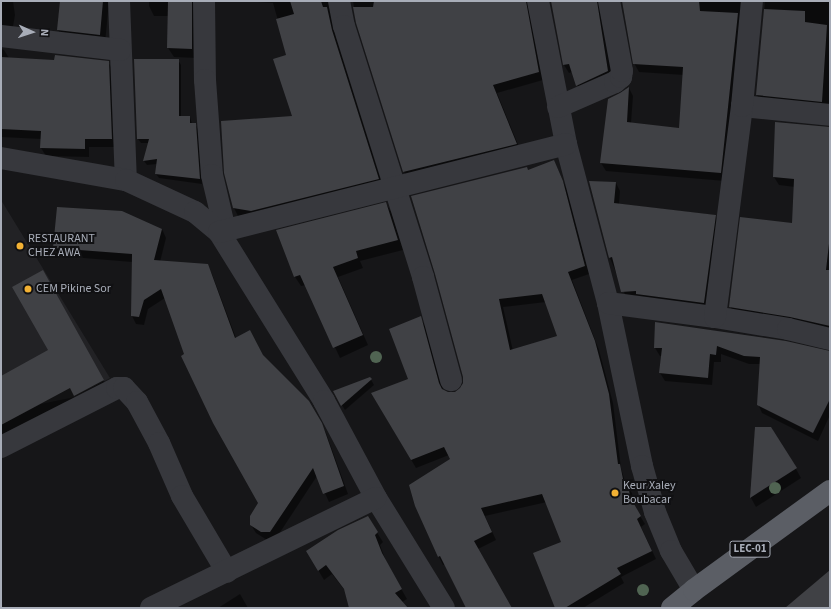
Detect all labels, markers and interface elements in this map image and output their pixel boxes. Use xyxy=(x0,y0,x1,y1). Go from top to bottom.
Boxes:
north arrow xyxy=(12,12,52,52)
text: N xyxy=(37,29,52,37)
place label: RESTAURANT CHEZ AWA xyxy=(28,232,95,260)
marker: RESTAURANT CHEZ AWA xyxy=(15,241,25,251)
place label: CEM Pikine Sor xyxy=(36,282,111,296)
marker: CEM Pikine Sor xyxy=(23,284,33,294)
place label: Keur Xaley Boubacar xyxy=(623,479,676,507)
marker: Keur Xaley Boubacar xyxy=(610,488,620,498)
road number: LEC-01 xyxy=(729,540,771,558)

